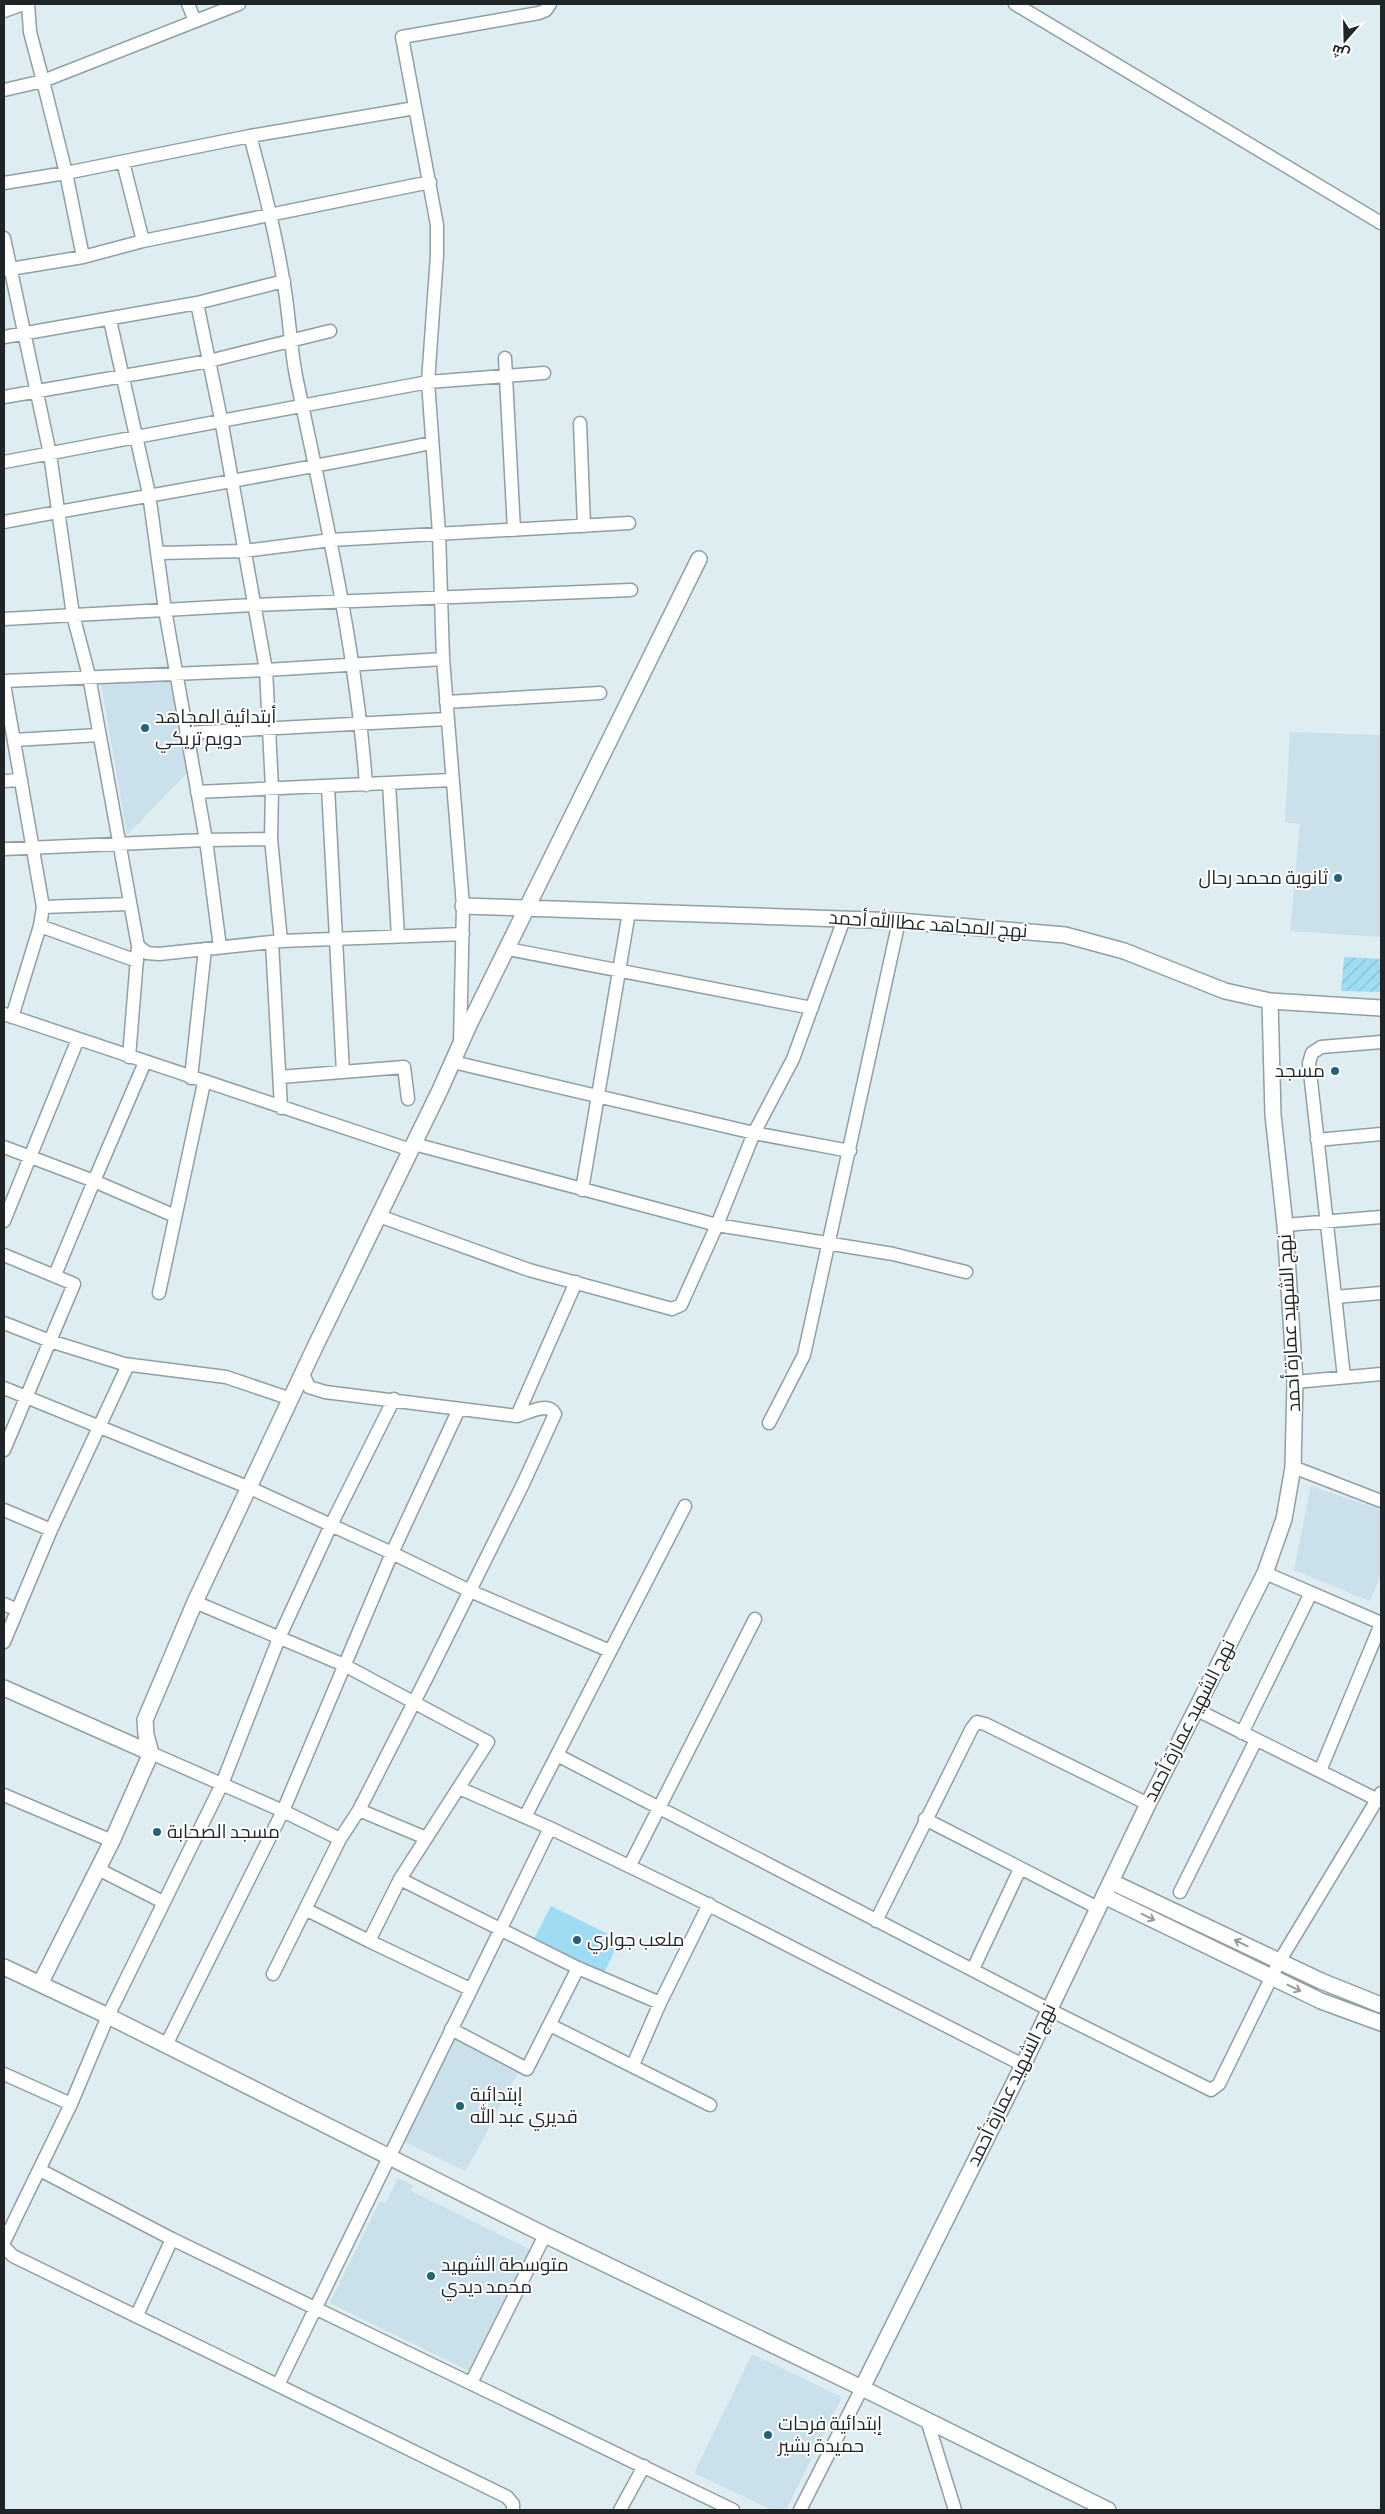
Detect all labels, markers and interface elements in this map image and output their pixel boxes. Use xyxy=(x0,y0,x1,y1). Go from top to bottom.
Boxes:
north arrow xyxy=(1320,15,1370,65)
text: ش xyxy=(1329,41,1352,63)
place label: أبتدائية المجاهد دويم تريكي xyxy=(155,705,276,753)
marker: أبتدائية المجاهد دويم تريكي xyxy=(139,722,151,734)
place label: ثانوية محمد رحال xyxy=(1198,868,1328,889)
marker: ثانوية محمد رحال xyxy=(1332,872,1344,884)
street label: نهج المجاهد عطاالله أحمد xyxy=(828,905,1028,944)
place label: مسجد xyxy=(1275,1062,1325,1081)
marker: مسجد xyxy=(1329,1065,1341,1077)
street label: نهج الشهيد عمارة أحمد xyxy=(1273,1233,1307,1413)
street label: نهج الشهيد عمارة أحمد xyxy=(1138,1636,1242,1806)
place label: مسجد الصحابة xyxy=(167,1823,280,1842)
marker: مسجد الصحابة xyxy=(151,1826,163,1838)
one-way arrow xyxy=(1140,1913,1155,1922)
place label: ملعب جواري xyxy=(587,1931,684,1954)
marker: ملعب جواري xyxy=(571,1934,583,1946)
one-way arrow xyxy=(1233,1938,1248,1948)
one-way arrow xyxy=(1286,1984,1301,1993)
street label: نهج الشهيد عمارة أحمد xyxy=(962,1999,1062,2171)
place label: إبتدائية قديري عبد الله xyxy=(470,2086,578,2131)
marker: إبتدائية قديري عبد الله xyxy=(454,2100,466,2112)
place label: متوسطة الشهيد محمد ديدي xyxy=(441,2255,569,2301)
marker: متوسطة الشهيد محمد ديدي xyxy=(425,2270,437,2282)
place label: إبتدائية فرحات حميدة بشير xyxy=(777,2415,882,2457)
marker: إبتدائية فرحات حميدة بشير xyxy=(762,2429,774,2441)

